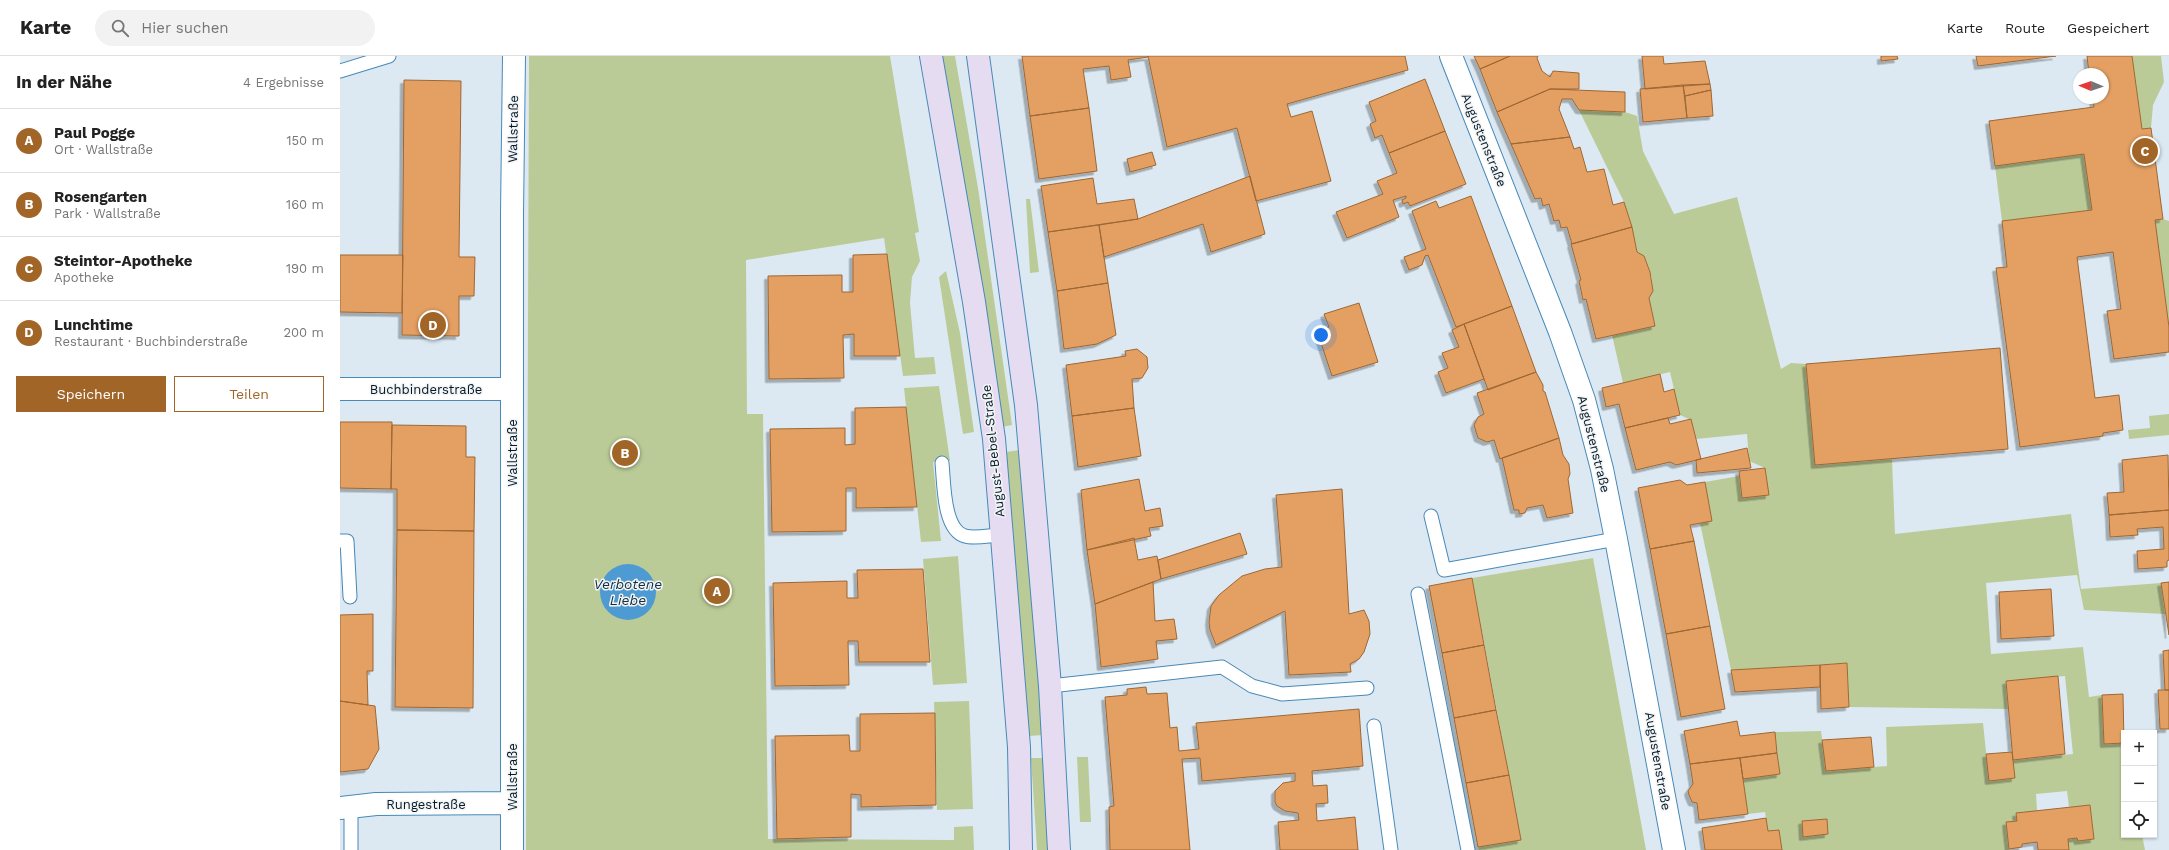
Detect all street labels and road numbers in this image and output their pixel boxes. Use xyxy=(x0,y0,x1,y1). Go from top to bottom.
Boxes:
street label: Augustenstraße xyxy=(1458,91,1510,189)
street label: Wallstraße xyxy=(505,95,521,163)
street label: Buchbinderstraße xyxy=(370,382,482,397)
street label: August-Bebel-Straße xyxy=(979,384,1007,518)
street label: Augustenstraße xyxy=(1575,394,1613,494)
street label: Wallstraße xyxy=(505,419,520,487)
street label: Augustenstraße xyxy=(1642,711,1674,811)
street label: Wallstraße xyxy=(505,743,520,811)
street label: Rungestraße xyxy=(386,797,466,812)

